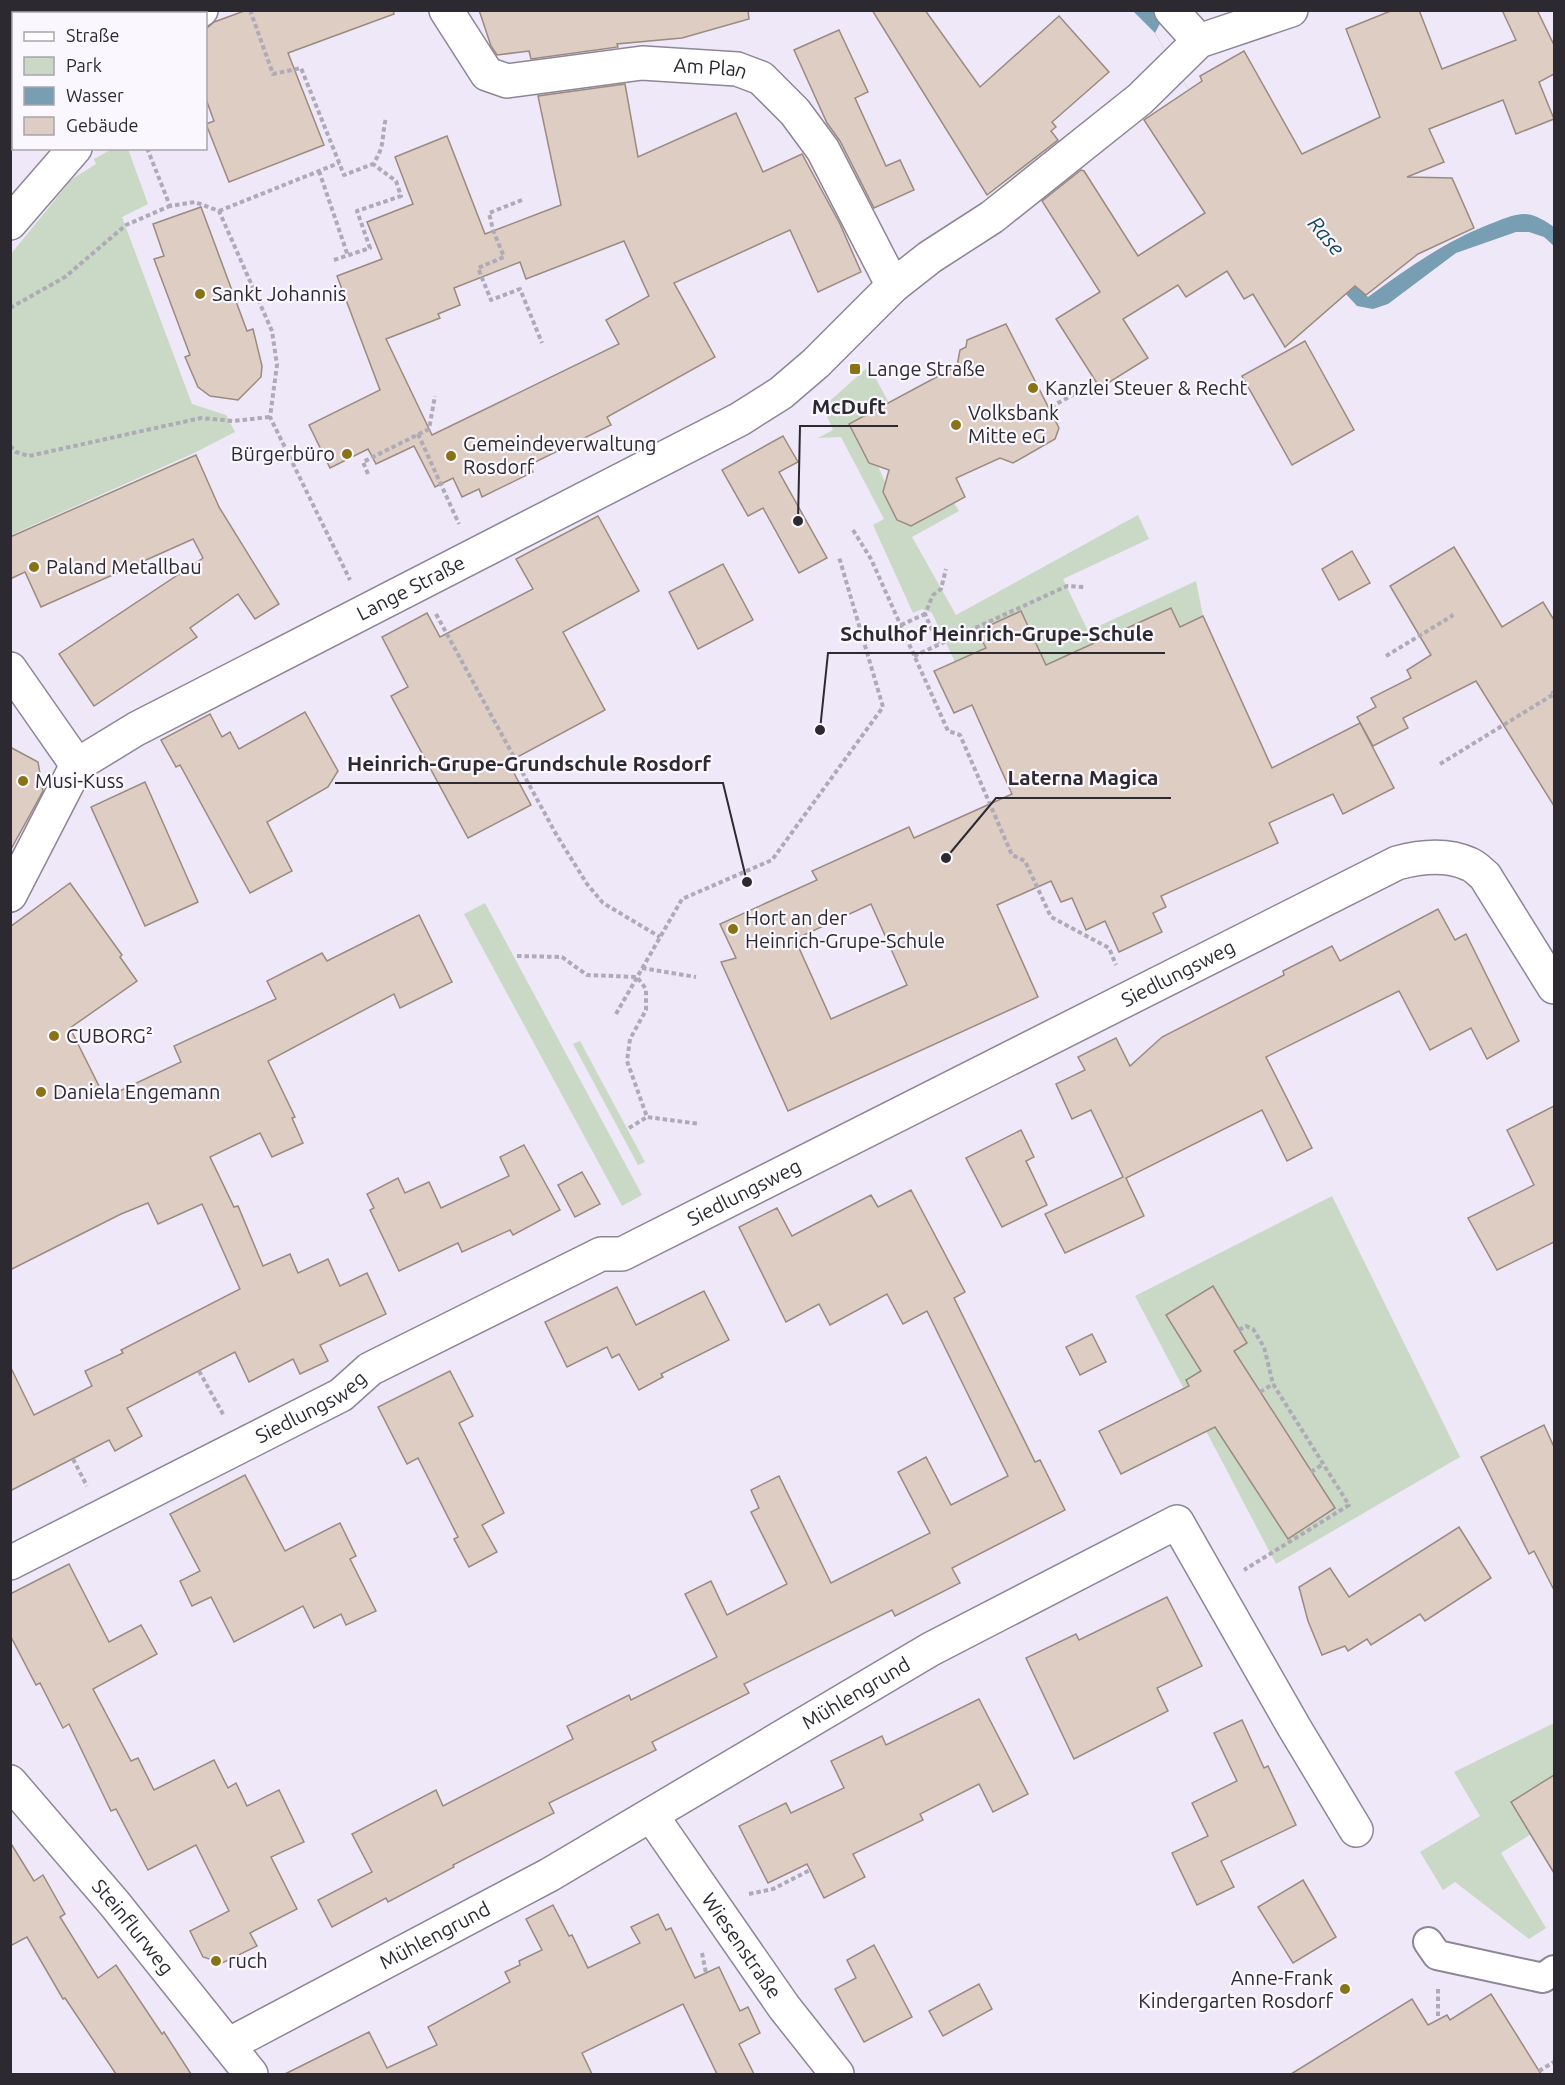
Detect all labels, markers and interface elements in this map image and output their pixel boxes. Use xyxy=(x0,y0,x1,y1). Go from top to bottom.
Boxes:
legend xyxy=(12,12,207,150)
text: Straße xyxy=(66,25,119,45)
street label: Am Plan xyxy=(673,53,751,83)
text: Park xyxy=(66,55,102,75)
text: Wasser xyxy=(66,85,124,105)
text: Gebäude xyxy=(66,115,138,135)
water label: Rase xyxy=(1304,211,1350,260)
place label: Sankt Johannis xyxy=(212,282,346,305)
marker: Sankt Johannis xyxy=(193,287,207,301)
place label: Lange Straße xyxy=(867,357,985,380)
marker: Lange Straße xyxy=(848,362,862,376)
place label: Kanzlei Steuer & Recht xyxy=(1045,376,1248,399)
marker: Kanzlei Steuer & Recht xyxy=(1026,381,1040,395)
callout: McDuft xyxy=(800,387,898,426)
text: McDuft xyxy=(812,394,886,418)
place label: Volksbank Mitte eG xyxy=(968,401,1059,447)
marker: Volksbank Mitte eG xyxy=(949,418,963,432)
place label: Gemeindeverwaltung Rosdorf xyxy=(463,432,657,478)
place label: Bürgerbüro xyxy=(231,442,335,465)
marker: Bürgerbüro xyxy=(340,447,354,461)
marker: Gemeindeverwaltung Rosdorf xyxy=(444,449,458,463)
street label: Lange Straße xyxy=(353,550,468,625)
place label: Paland Metallbau xyxy=(46,555,202,578)
marker: Paland Metallbau xyxy=(27,560,41,574)
callout: Schulhof Heinrich-Grupe-Schule xyxy=(828,614,1165,653)
text: Schulhof Heinrich-Grupe-Schule xyxy=(840,621,1154,645)
callout: Heinrich-Grupe-Grundschule Rosdorf xyxy=(335,744,723,783)
text: Heinrich-Grupe-Grundschule Rosdorf xyxy=(347,751,711,775)
callout: Laterna Magica xyxy=(996,759,1171,798)
text: Laterna Magica xyxy=(1008,765,1158,789)
place label: Musi-Kuss xyxy=(35,769,124,792)
marker: Musi-Kuss xyxy=(16,774,30,788)
place label: Hort an der Heinrich-Grupe-Schule xyxy=(745,906,945,952)
marker: Hort an der Heinrich-Grupe-Schule xyxy=(726,922,740,936)
street label: Siedlungsweg xyxy=(1117,935,1239,1011)
place label: CUBORG² xyxy=(66,1024,153,1047)
marker: CUBORG² xyxy=(47,1029,61,1043)
place label: Daniela Engemann xyxy=(53,1080,220,1103)
marker: Daniela Engemann xyxy=(34,1085,48,1099)
street label: Siedlungsweg xyxy=(683,1154,805,1230)
street label: Siedlungsweg xyxy=(251,1366,371,1448)
street label: Mühlengrund xyxy=(798,1652,914,1734)
street label: Steinflurweg xyxy=(88,1874,179,1979)
street label: Wiesenstraße xyxy=(697,1888,787,2003)
street label: Mühlengrund xyxy=(375,1896,494,1974)
place label: ruch xyxy=(228,1949,268,1972)
marker: ruch xyxy=(209,1954,223,1968)
place label: Anne-Frank Kindergarten Rosdorf xyxy=(1138,1966,1333,2012)
marker: Anne-Frank Kindergarten Rosdorf xyxy=(1338,1982,1352,1996)

